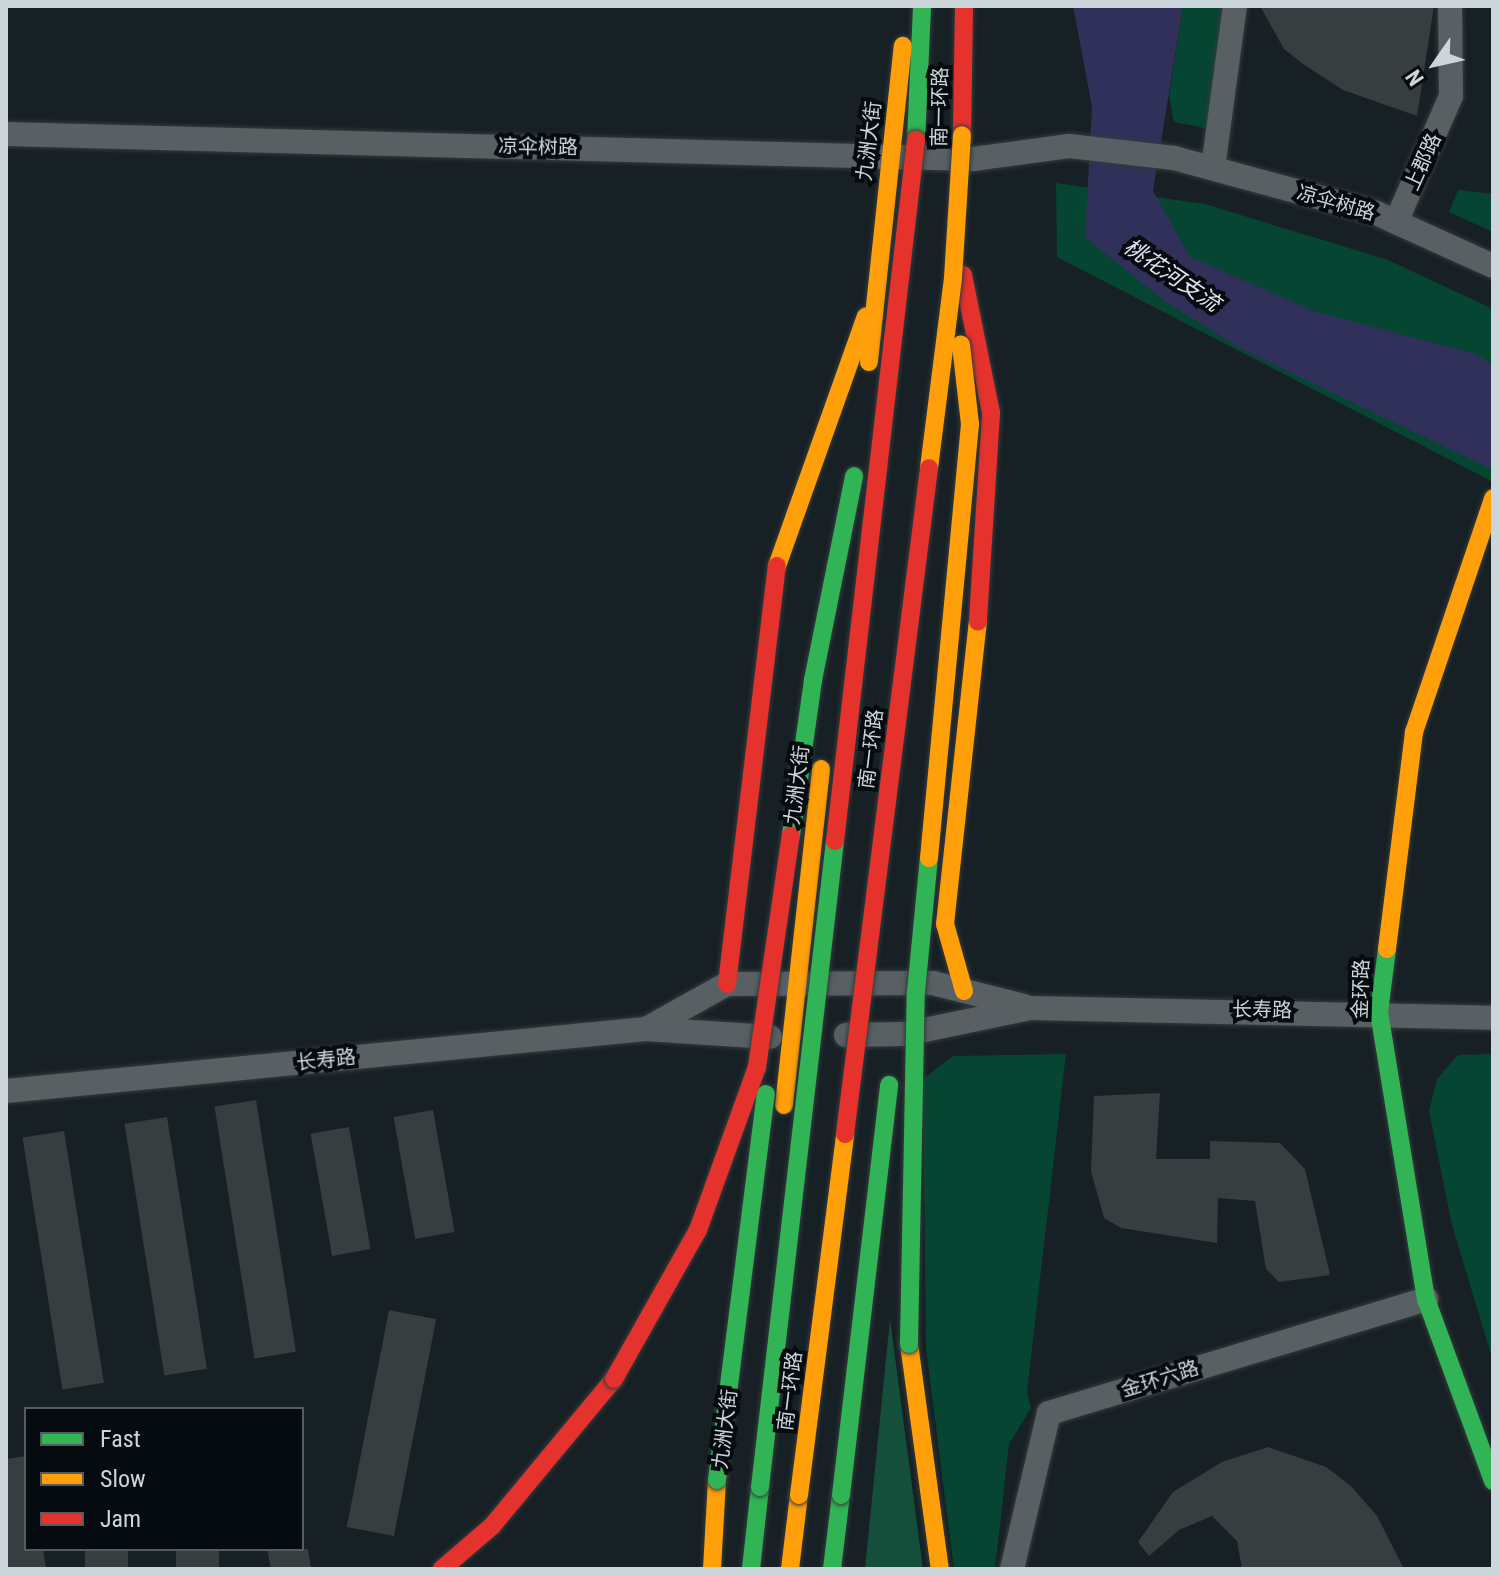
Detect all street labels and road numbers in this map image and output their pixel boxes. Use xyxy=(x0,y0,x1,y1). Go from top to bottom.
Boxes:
street label: 南一环路 xyxy=(927,67,953,147)
street label: 九洲大街 xyxy=(852,100,886,182)
street label: 上郡路 xyxy=(1400,130,1446,194)
street label: 凉伞树路 xyxy=(498,134,578,160)
street label: 凉伞树路 xyxy=(1294,180,1378,226)
street label: 南一环路 xyxy=(854,708,888,790)
street label: 九洲大街 xyxy=(780,744,814,826)
street label: 金环路 xyxy=(1348,959,1374,1019)
street label: 长寿路 xyxy=(1232,997,1292,1023)
street label: 长寿路 xyxy=(295,1045,357,1075)
street label: 南一环路 xyxy=(773,1350,807,1432)
street label: 金环六路 xyxy=(1118,1356,1202,1402)
street label: 九洲大街 xyxy=(708,1388,742,1470)

